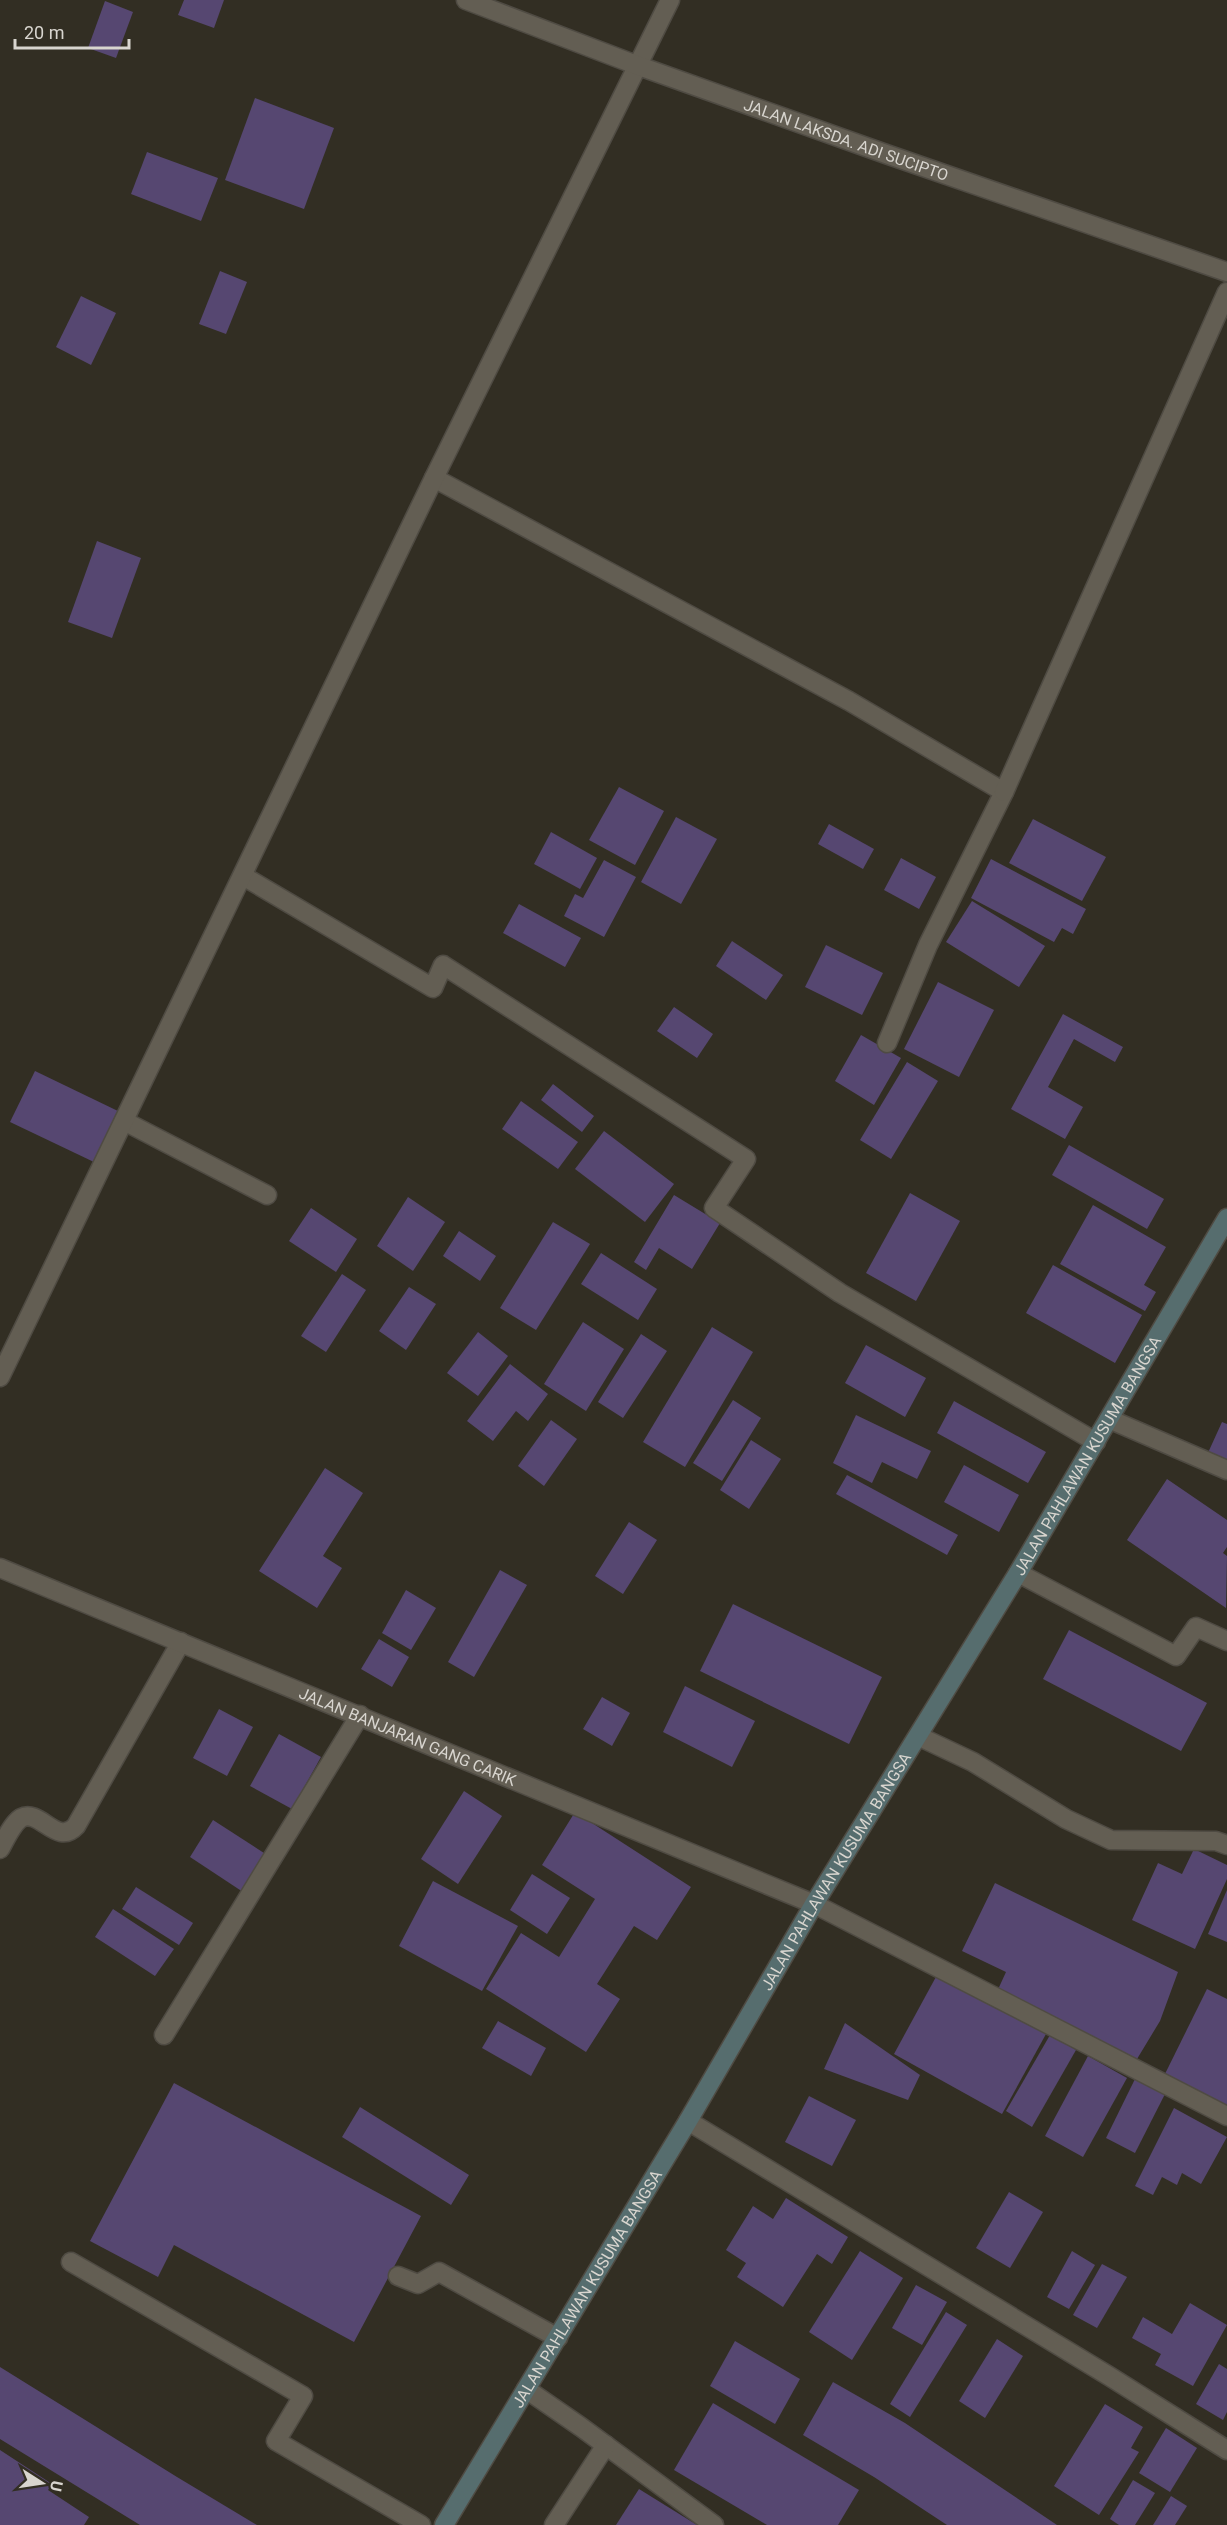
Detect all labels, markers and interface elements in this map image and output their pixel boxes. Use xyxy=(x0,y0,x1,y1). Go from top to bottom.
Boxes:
scale bar xyxy=(15,12,129,50)
text: 20 m xyxy=(24,22,64,43)
street label: JALAN LAKSDA. ADI SUCIPTO xyxy=(741,95,951,184)
street label: JALAN PAHLAWAN KUSUMA BANGSA xyxy=(1009,1332,1165,1579)
street label: JALAN BANJARAN GANG CARIK xyxy=(296,1683,520,1790)
street label: JALAN PAHLAWAN KUSUMA BANGSA xyxy=(757,1748,915,1994)
street label: JALAN PAHLAWAN KUSUMA BANGSA xyxy=(508,2166,666,2411)
north arrow xyxy=(12,2453,72,2513)
text: U xyxy=(46,2479,67,2493)

